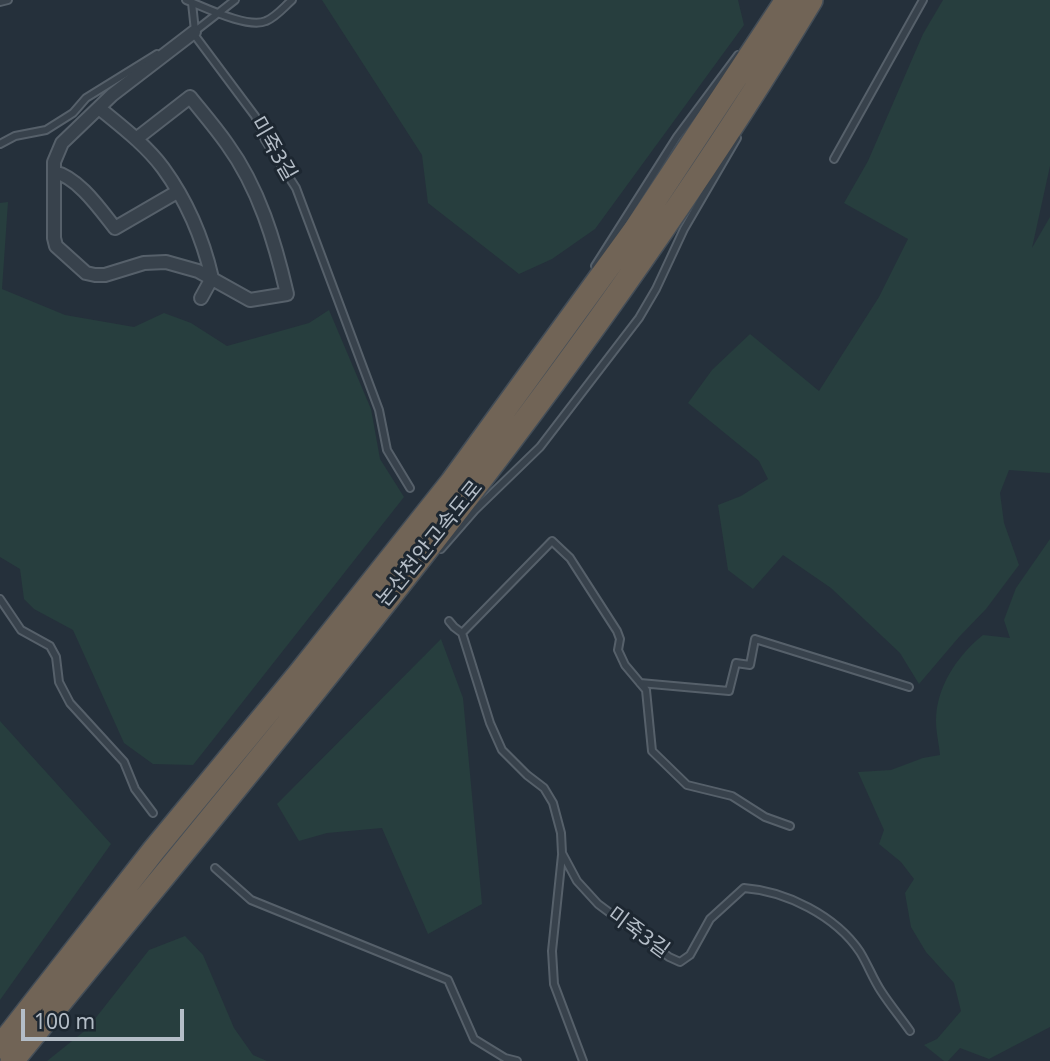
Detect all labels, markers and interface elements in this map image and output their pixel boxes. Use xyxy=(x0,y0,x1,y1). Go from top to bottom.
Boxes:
street label: 미죽3길 xyxy=(245,112,301,186)
street label: 논산천안고속도로 xyxy=(372,476,488,612)
street label: 미죽3길 xyxy=(602,902,674,964)
scale bar xyxy=(24,995,187,1038)
text: 100 m xyxy=(34,1007,95,1035)

